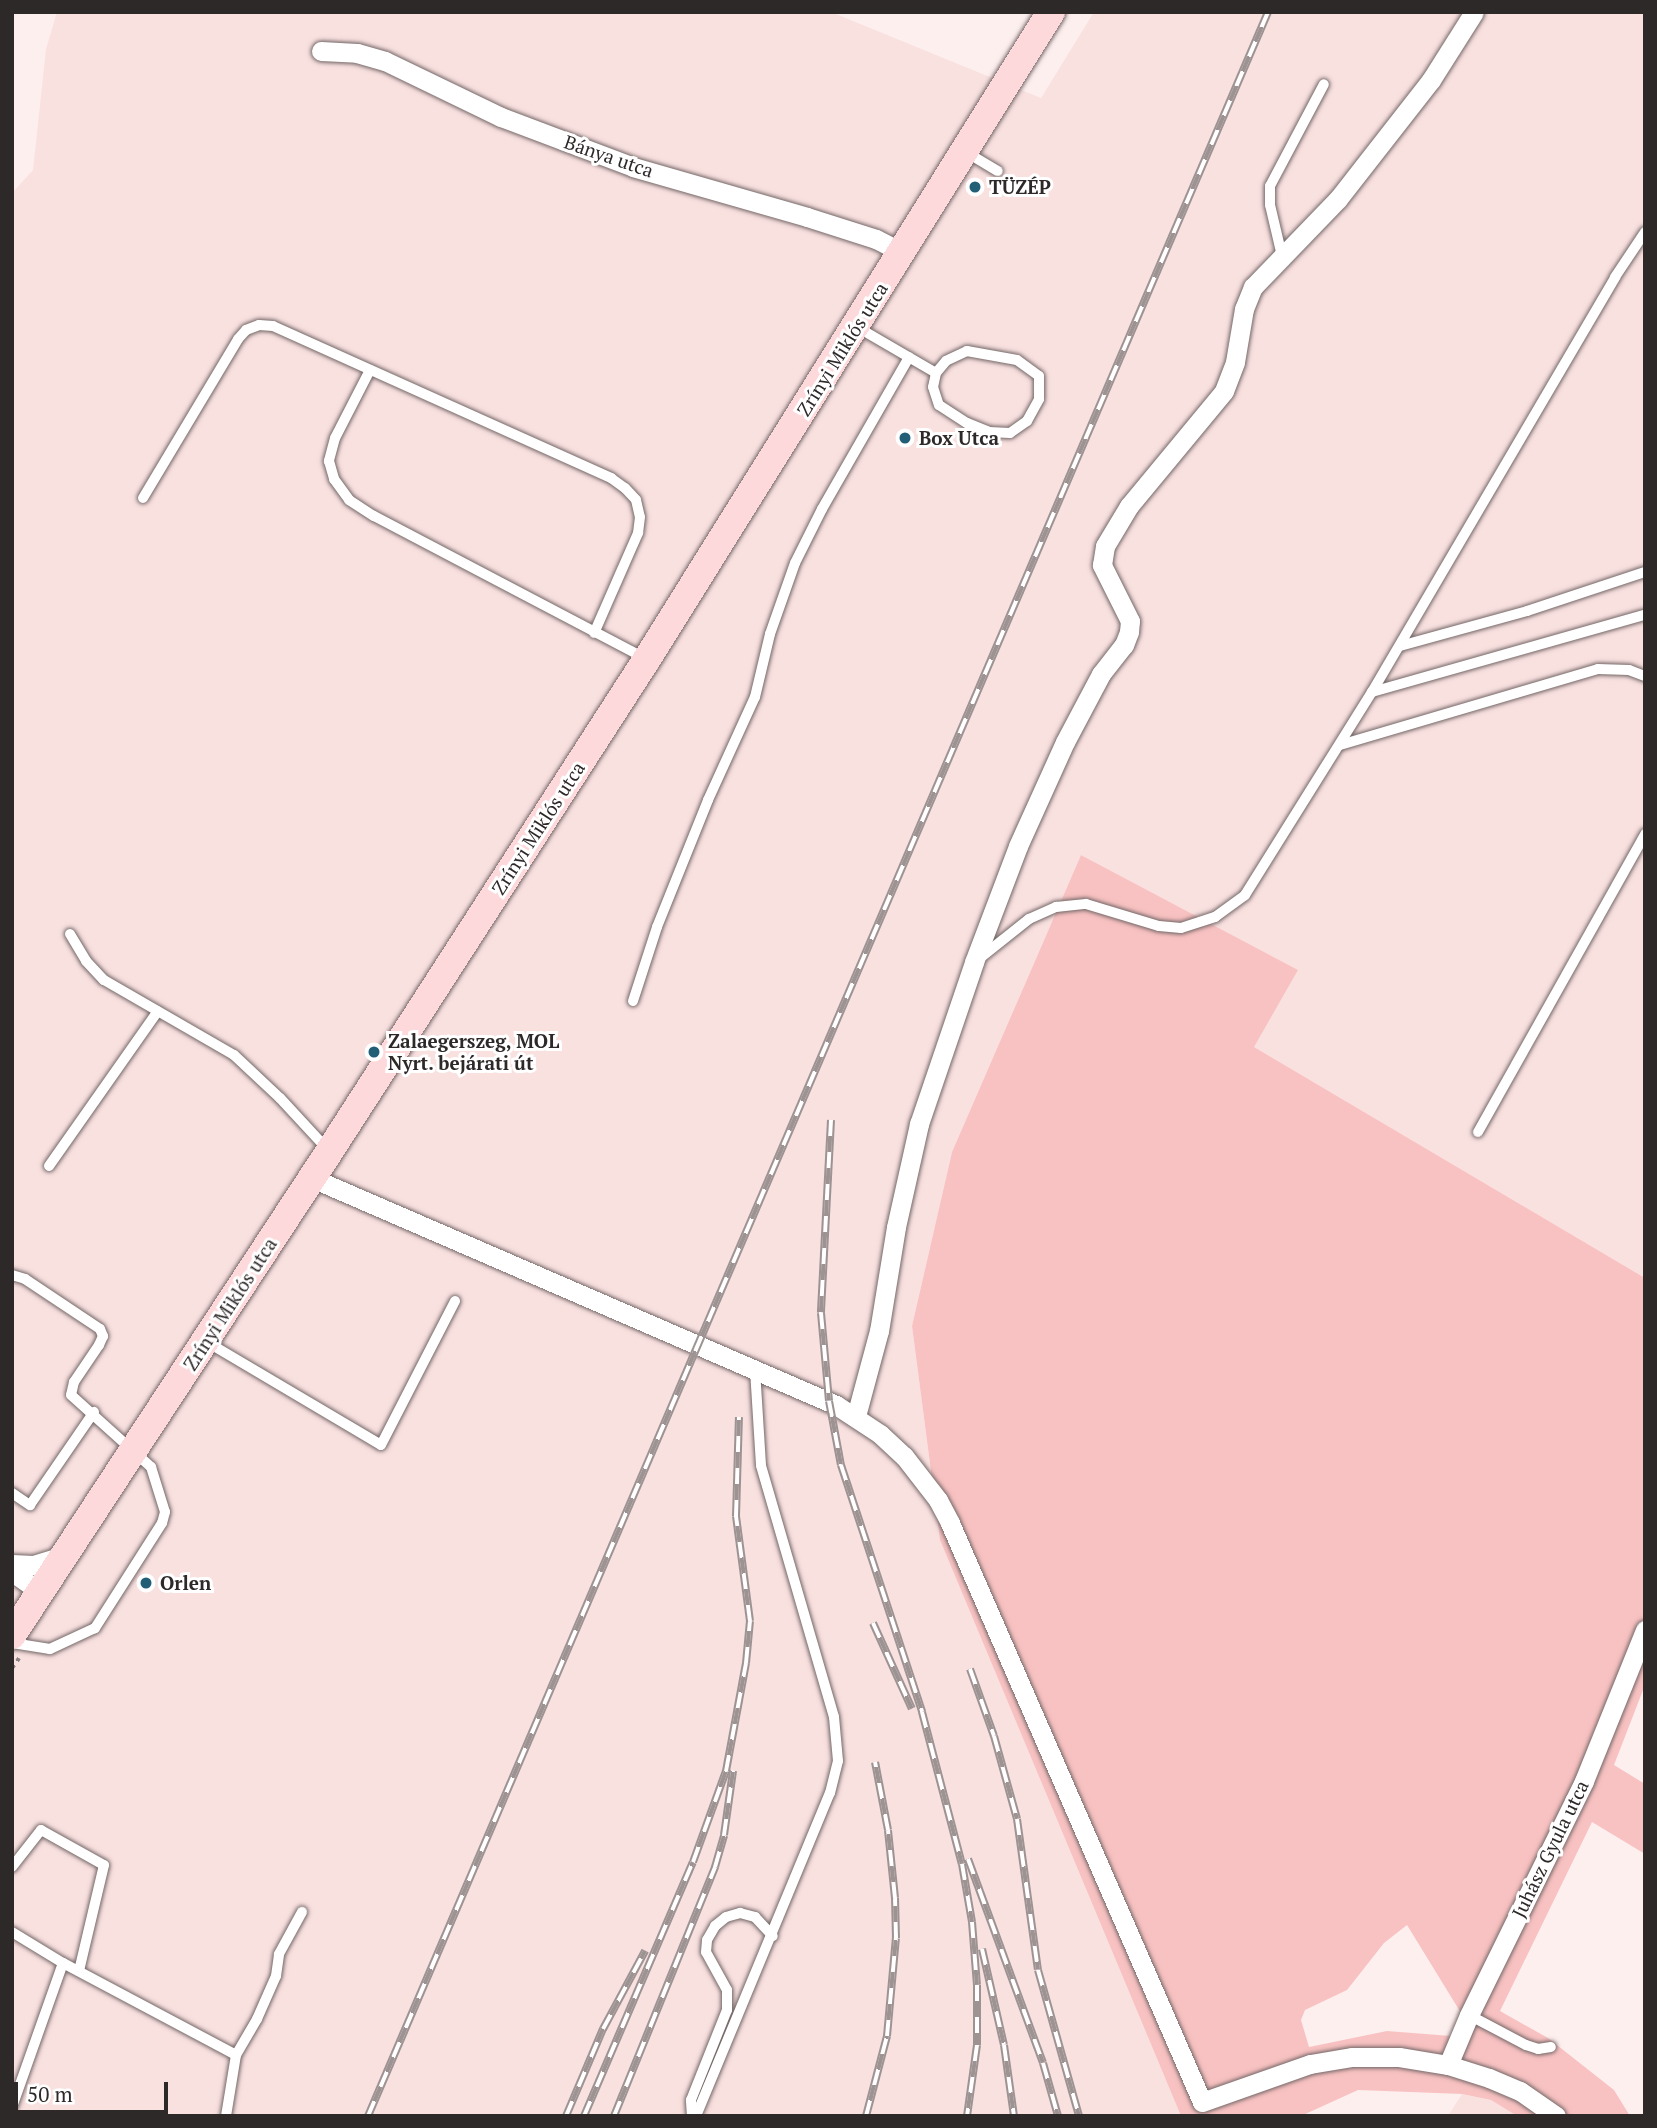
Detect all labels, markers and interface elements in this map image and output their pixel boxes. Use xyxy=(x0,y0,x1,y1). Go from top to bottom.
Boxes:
street label: Bánya utca xyxy=(561,130,657,182)
place label: TÜZÉP xyxy=(989,176,1051,198)
marker: TÜZÉP xyxy=(967,179,983,195)
street label: Zrínyi Miklós utca xyxy=(792,278,892,420)
place label: Box Utca xyxy=(919,427,999,449)
marker: Box Utca xyxy=(897,430,913,446)
street label: Zrínyi Miklós utca xyxy=(487,758,589,898)
place label: Zalaegerszeg, MOL Nyrt. bejárati út xyxy=(388,1030,560,1074)
marker: Zalaegerszeg, MOL Nyrt. bejárati út xyxy=(366,1044,382,1060)
street label: Zrínyi Miklós utca xyxy=(179,1234,281,1374)
place label: Orlen xyxy=(160,1572,211,1594)
marker: Orlen xyxy=(138,1575,154,1591)
street label: Juhász Gyula utca xyxy=(1507,1777,1593,1921)
scale bar xyxy=(18,2068,172,2112)
text: 50 m xyxy=(27,2080,73,2108)

